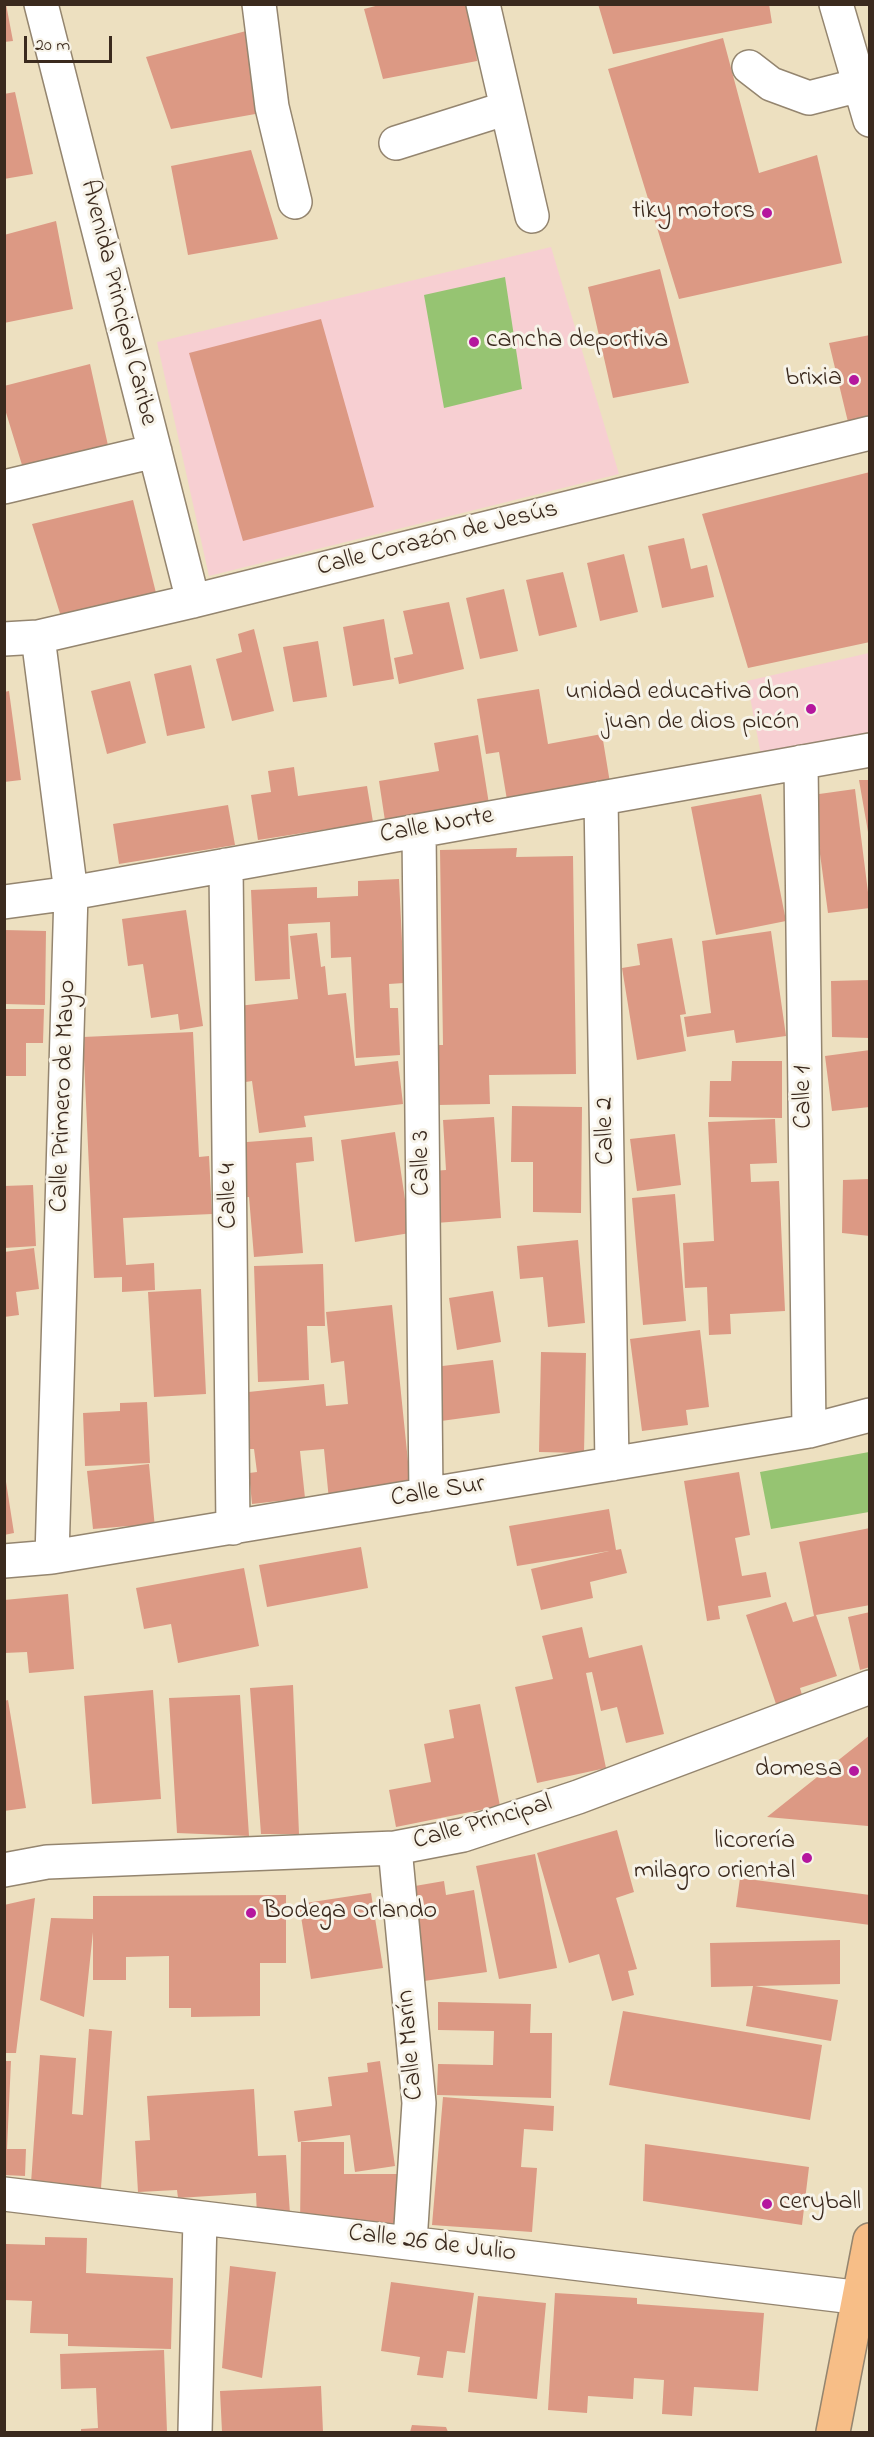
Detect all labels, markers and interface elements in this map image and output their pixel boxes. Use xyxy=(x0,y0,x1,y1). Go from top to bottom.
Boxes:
scale bar xyxy=(27,24,116,62)
text: 20 m xyxy=(35,33,70,59)
street label: Avenida Principal Caribe xyxy=(71,177,163,429)
place label: tiky motors xyxy=(632,197,755,229)
marker: tiky motors xyxy=(760,206,774,220)
place label: cancha deportiva xyxy=(486,326,668,358)
marker: cancha deportiva xyxy=(467,335,481,349)
place label: brixia xyxy=(785,364,842,396)
marker: brixia xyxy=(847,373,861,387)
street label: Calle Corazón de Jesús xyxy=(314,495,562,585)
place label: unidad educativa don juan de dios picón xyxy=(565,678,799,740)
marker: unidad educativa don juan de dios picón xyxy=(804,702,818,716)
street label: Calle Norte xyxy=(378,802,496,852)
street label: Calle Primero de Mayo xyxy=(45,979,85,1213)
street label: Calle 1 xyxy=(789,1065,821,1129)
street label: Calle 2 xyxy=(591,1097,623,1165)
street label: Calle 3 xyxy=(407,1130,439,1196)
street label: Calle 4 xyxy=(214,1163,246,1229)
street label: Calle Sur xyxy=(389,1470,487,1516)
place label: domesa xyxy=(755,1755,842,1787)
marker: domesa xyxy=(847,1764,861,1778)
street label: Calle Principal xyxy=(410,1789,556,1859)
place label: licorería milagro oriental xyxy=(634,1827,795,1888)
marker: licorería milagro oriental xyxy=(800,1851,814,1865)
place label: Bodega Orlando xyxy=(263,1897,437,1929)
marker: Bodega Orlando xyxy=(244,1906,258,1920)
street label: Calle Marín xyxy=(392,1989,432,2101)
place label: ceryball xyxy=(779,2188,861,2220)
marker: ceryball xyxy=(760,2197,774,2211)
street label: Calle 26 de Julio xyxy=(346,2219,518,2271)

